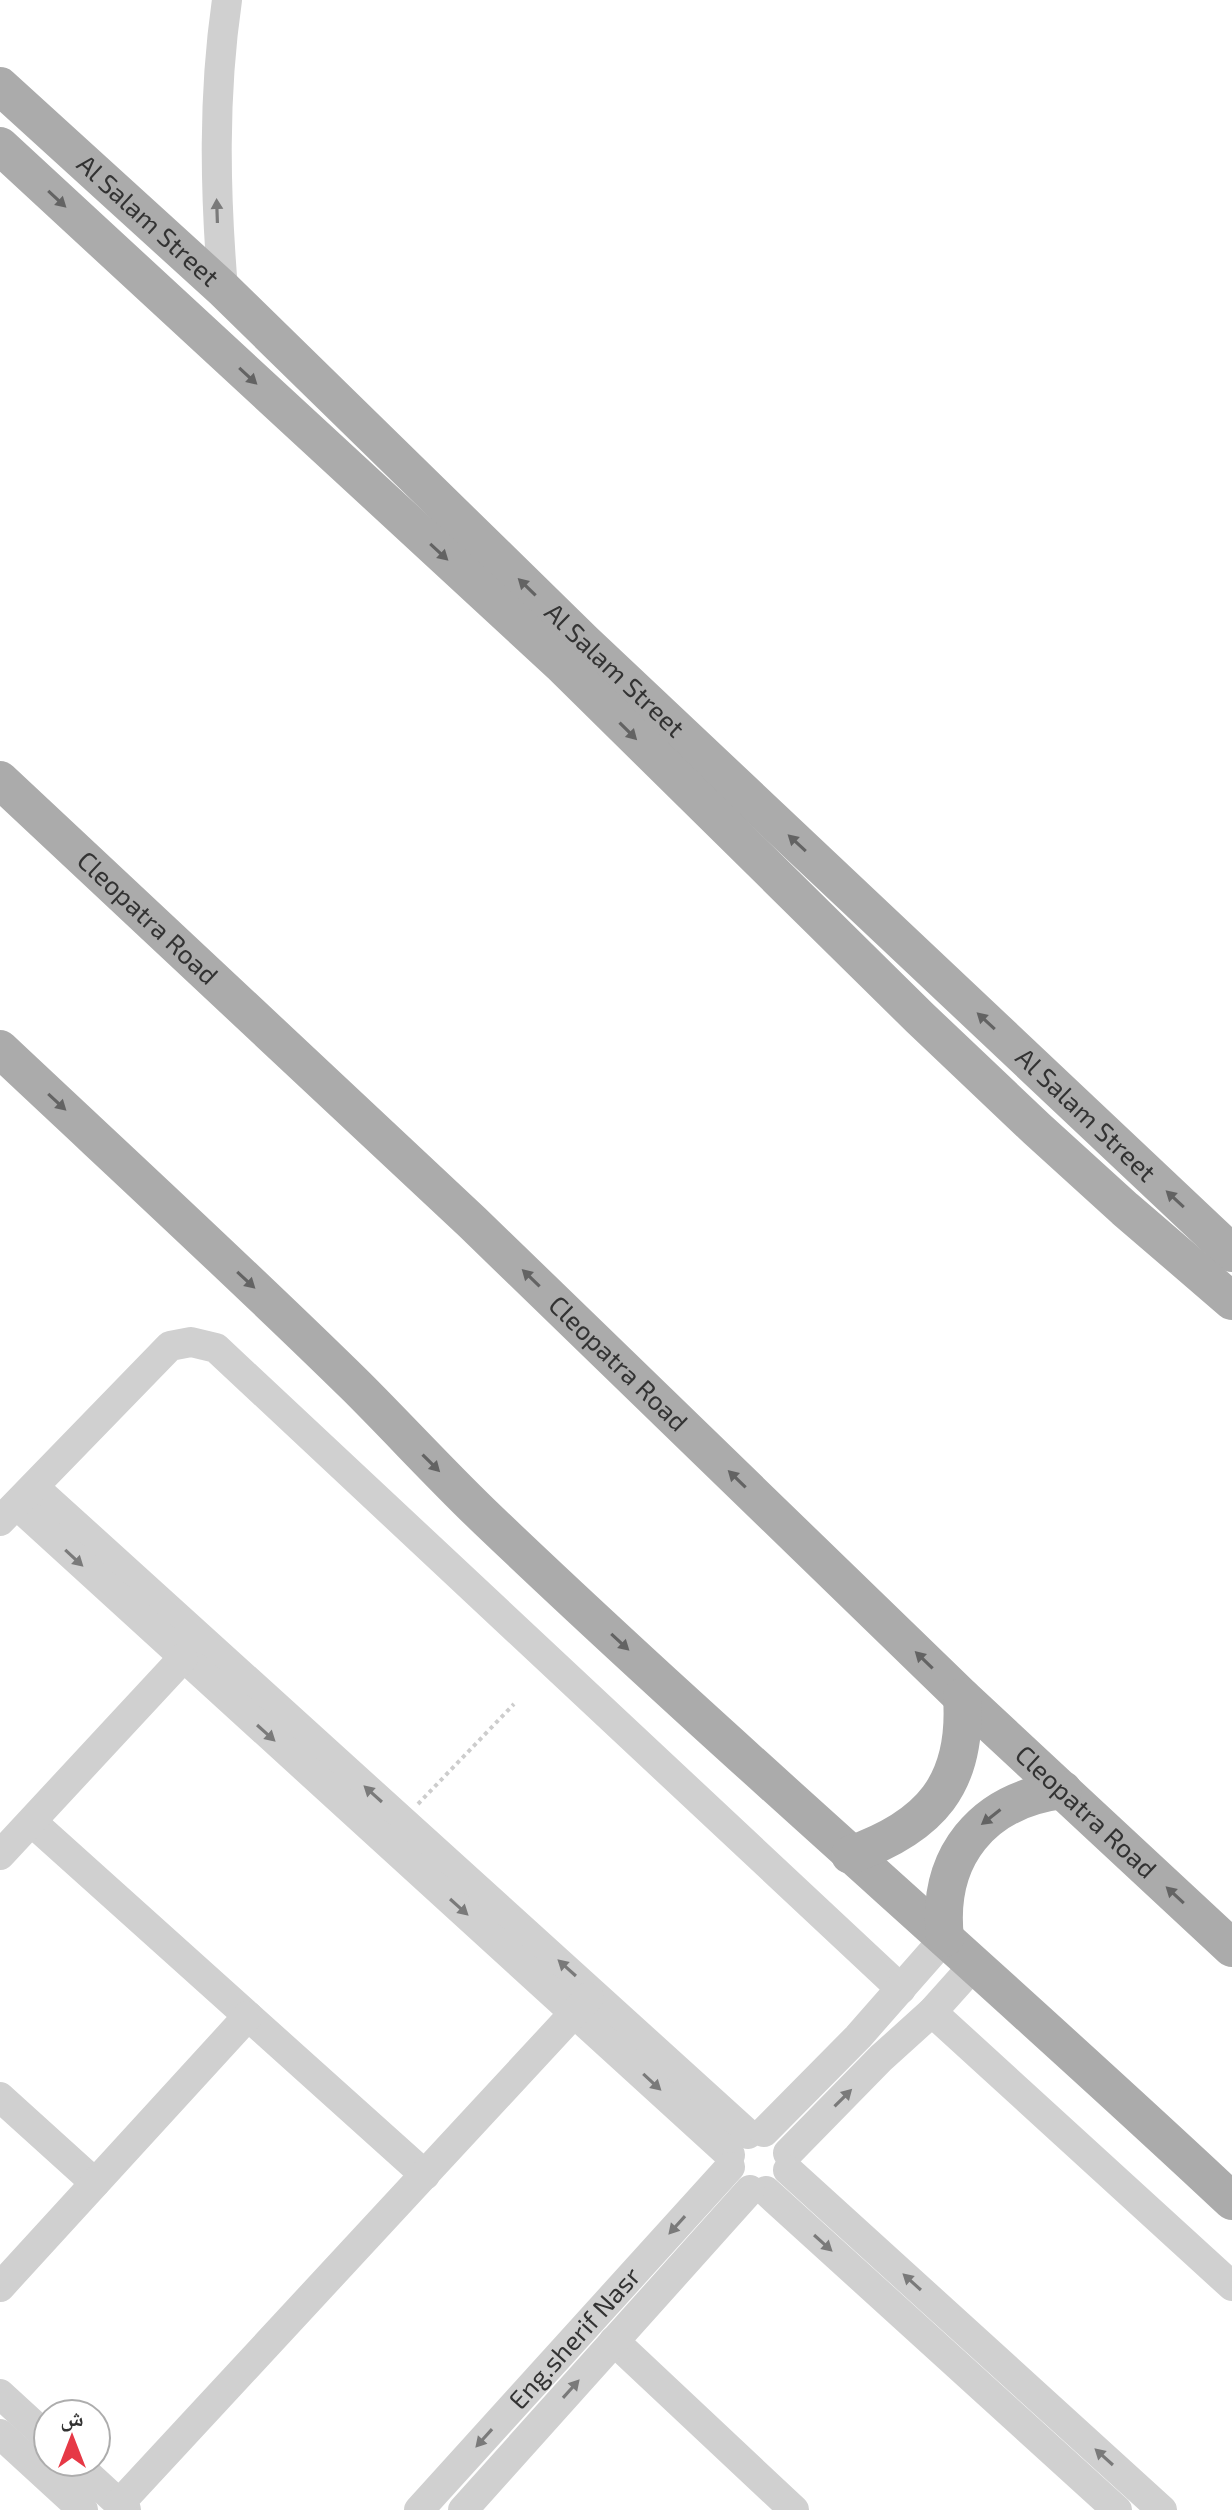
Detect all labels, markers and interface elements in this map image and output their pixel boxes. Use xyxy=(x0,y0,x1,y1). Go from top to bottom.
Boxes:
street label: Al Salam Street xyxy=(72,147,226,292)
one-way arrow xyxy=(48,190,67,208)
one-way arrow xyxy=(211,198,224,223)
one-way arrow xyxy=(238,366,257,384)
one-way arrow xyxy=(429,543,448,561)
one-way arrow xyxy=(518,578,537,596)
street label: Al Salam Street xyxy=(539,596,692,743)
one-way arrow xyxy=(618,721,637,739)
one-way arrow xyxy=(788,834,807,852)
street label: Cleopatra Road xyxy=(72,844,225,990)
one-way arrow xyxy=(977,1012,996,1031)
street label: Al Salam Street xyxy=(1010,1041,1163,1187)
one-way arrow xyxy=(47,1093,66,1111)
one-way arrow xyxy=(1166,1191,1185,1209)
one-way arrow xyxy=(522,1270,541,1288)
one-way arrow xyxy=(237,1271,256,1289)
street label: Cleopatra Road xyxy=(543,1288,695,1437)
one-way arrow xyxy=(422,1453,440,1472)
one-way arrow xyxy=(728,1470,747,1489)
one-way arrow xyxy=(65,1548,84,1566)
one-way arrow xyxy=(610,1633,629,1651)
one-way arrow xyxy=(915,1651,934,1670)
one-way arrow xyxy=(256,1724,276,1741)
street label: Cleopatra Road xyxy=(1010,1738,1164,1884)
one-way arrow xyxy=(364,1785,383,1803)
one-way arrow xyxy=(981,1809,1001,1825)
one-way arrow xyxy=(1166,1887,1185,1905)
one-way arrow xyxy=(450,1898,469,1916)
one-way arrow xyxy=(557,1960,577,1977)
one-way arrow xyxy=(642,2073,661,2091)
one-way arrow xyxy=(833,2089,851,2108)
one-way arrow xyxy=(669,2215,687,2234)
one-way arrow xyxy=(813,2234,833,2251)
street label: Eng.sherif Nasr xyxy=(502,2260,646,2415)
one-way arrow xyxy=(903,2274,922,2292)
one-way arrow xyxy=(561,2380,579,2399)
north arrow xyxy=(32,2398,112,2478)
text: ش xyxy=(60,2404,84,2432)
one-way arrow xyxy=(476,2428,493,2448)
one-way arrow xyxy=(1095,2449,1114,2467)

